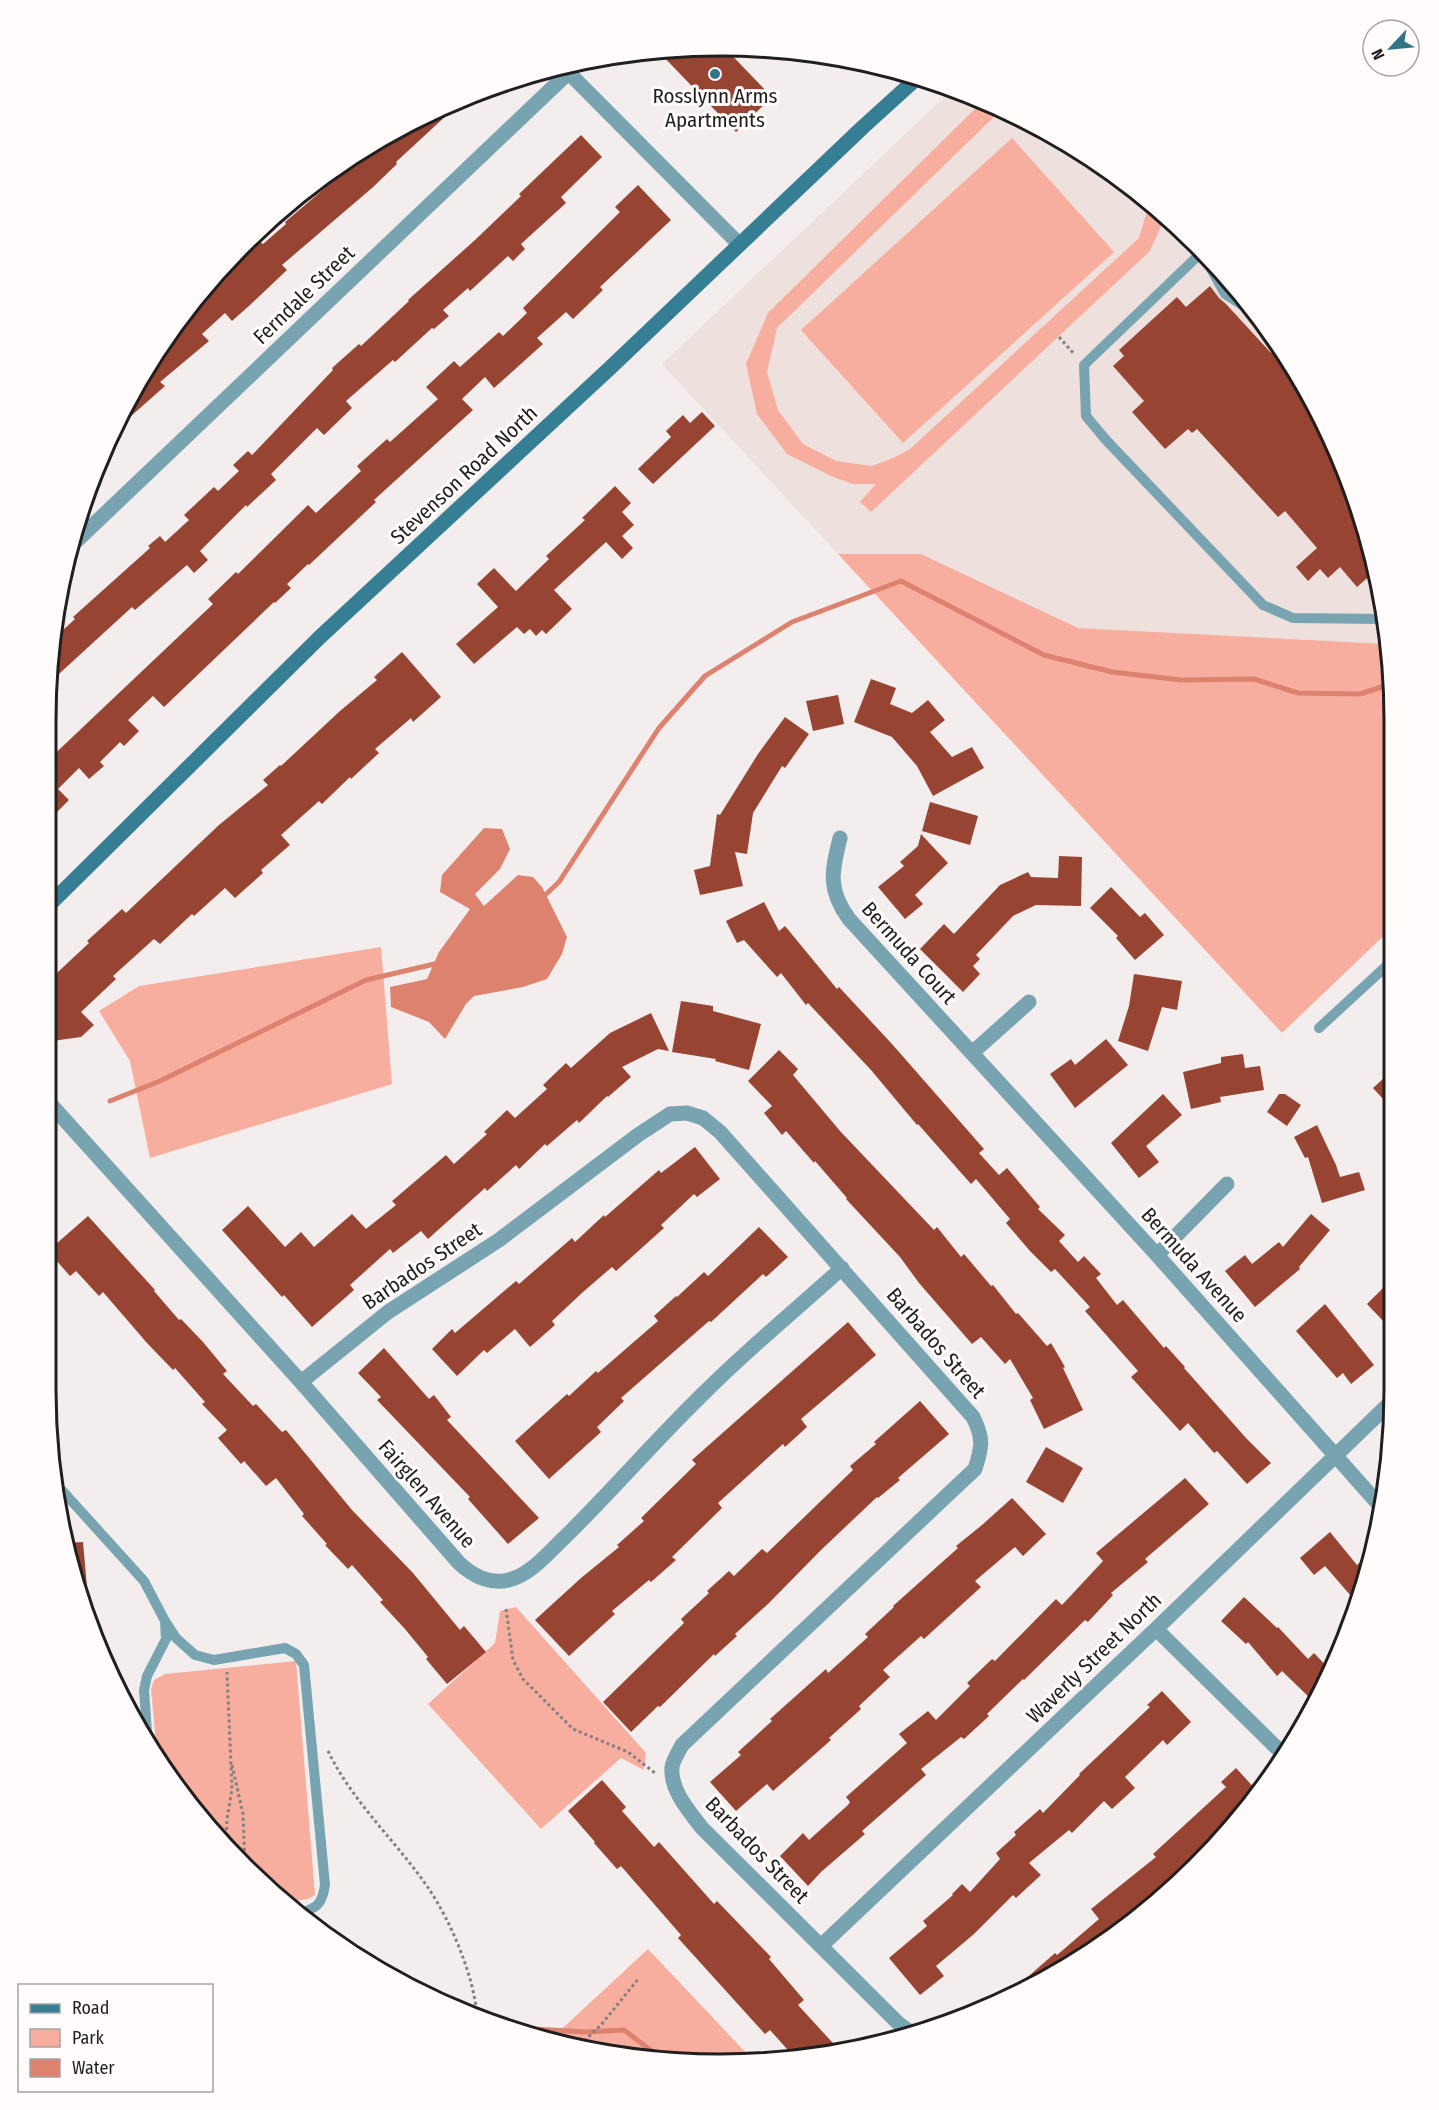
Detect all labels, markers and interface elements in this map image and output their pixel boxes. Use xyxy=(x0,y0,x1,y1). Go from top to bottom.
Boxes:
north arrow xyxy=(1361,18,1421,78)
text: N xyxy=(1367,46,1389,63)
marker: Rosslynn Arms Apartments xyxy=(708,67,722,81)
place label: Rosslynn Arms Apartments xyxy=(652,83,778,133)
street label: Ferndale Street xyxy=(248,240,360,350)
street label: Stevenson Road North xyxy=(385,400,543,550)
street label: Bermuda Court xyxy=(856,896,962,1010)
street label: Bermuda Avenue xyxy=(1136,1202,1252,1328)
street label: Barbados Street xyxy=(357,1217,487,1315)
street label: Barbados Street xyxy=(881,1282,991,1404)
street label: Fairglen Avenue xyxy=(373,1434,481,1554)
street label: Waverly Street North xyxy=(1021,1587,1167,1729)
street label: Barbados Street xyxy=(700,1791,814,1909)
legend xyxy=(18,1984,213,2092)
text: Road xyxy=(72,1997,109,2019)
text: Park xyxy=(72,2027,105,2049)
text: Water xyxy=(72,2057,115,2079)

